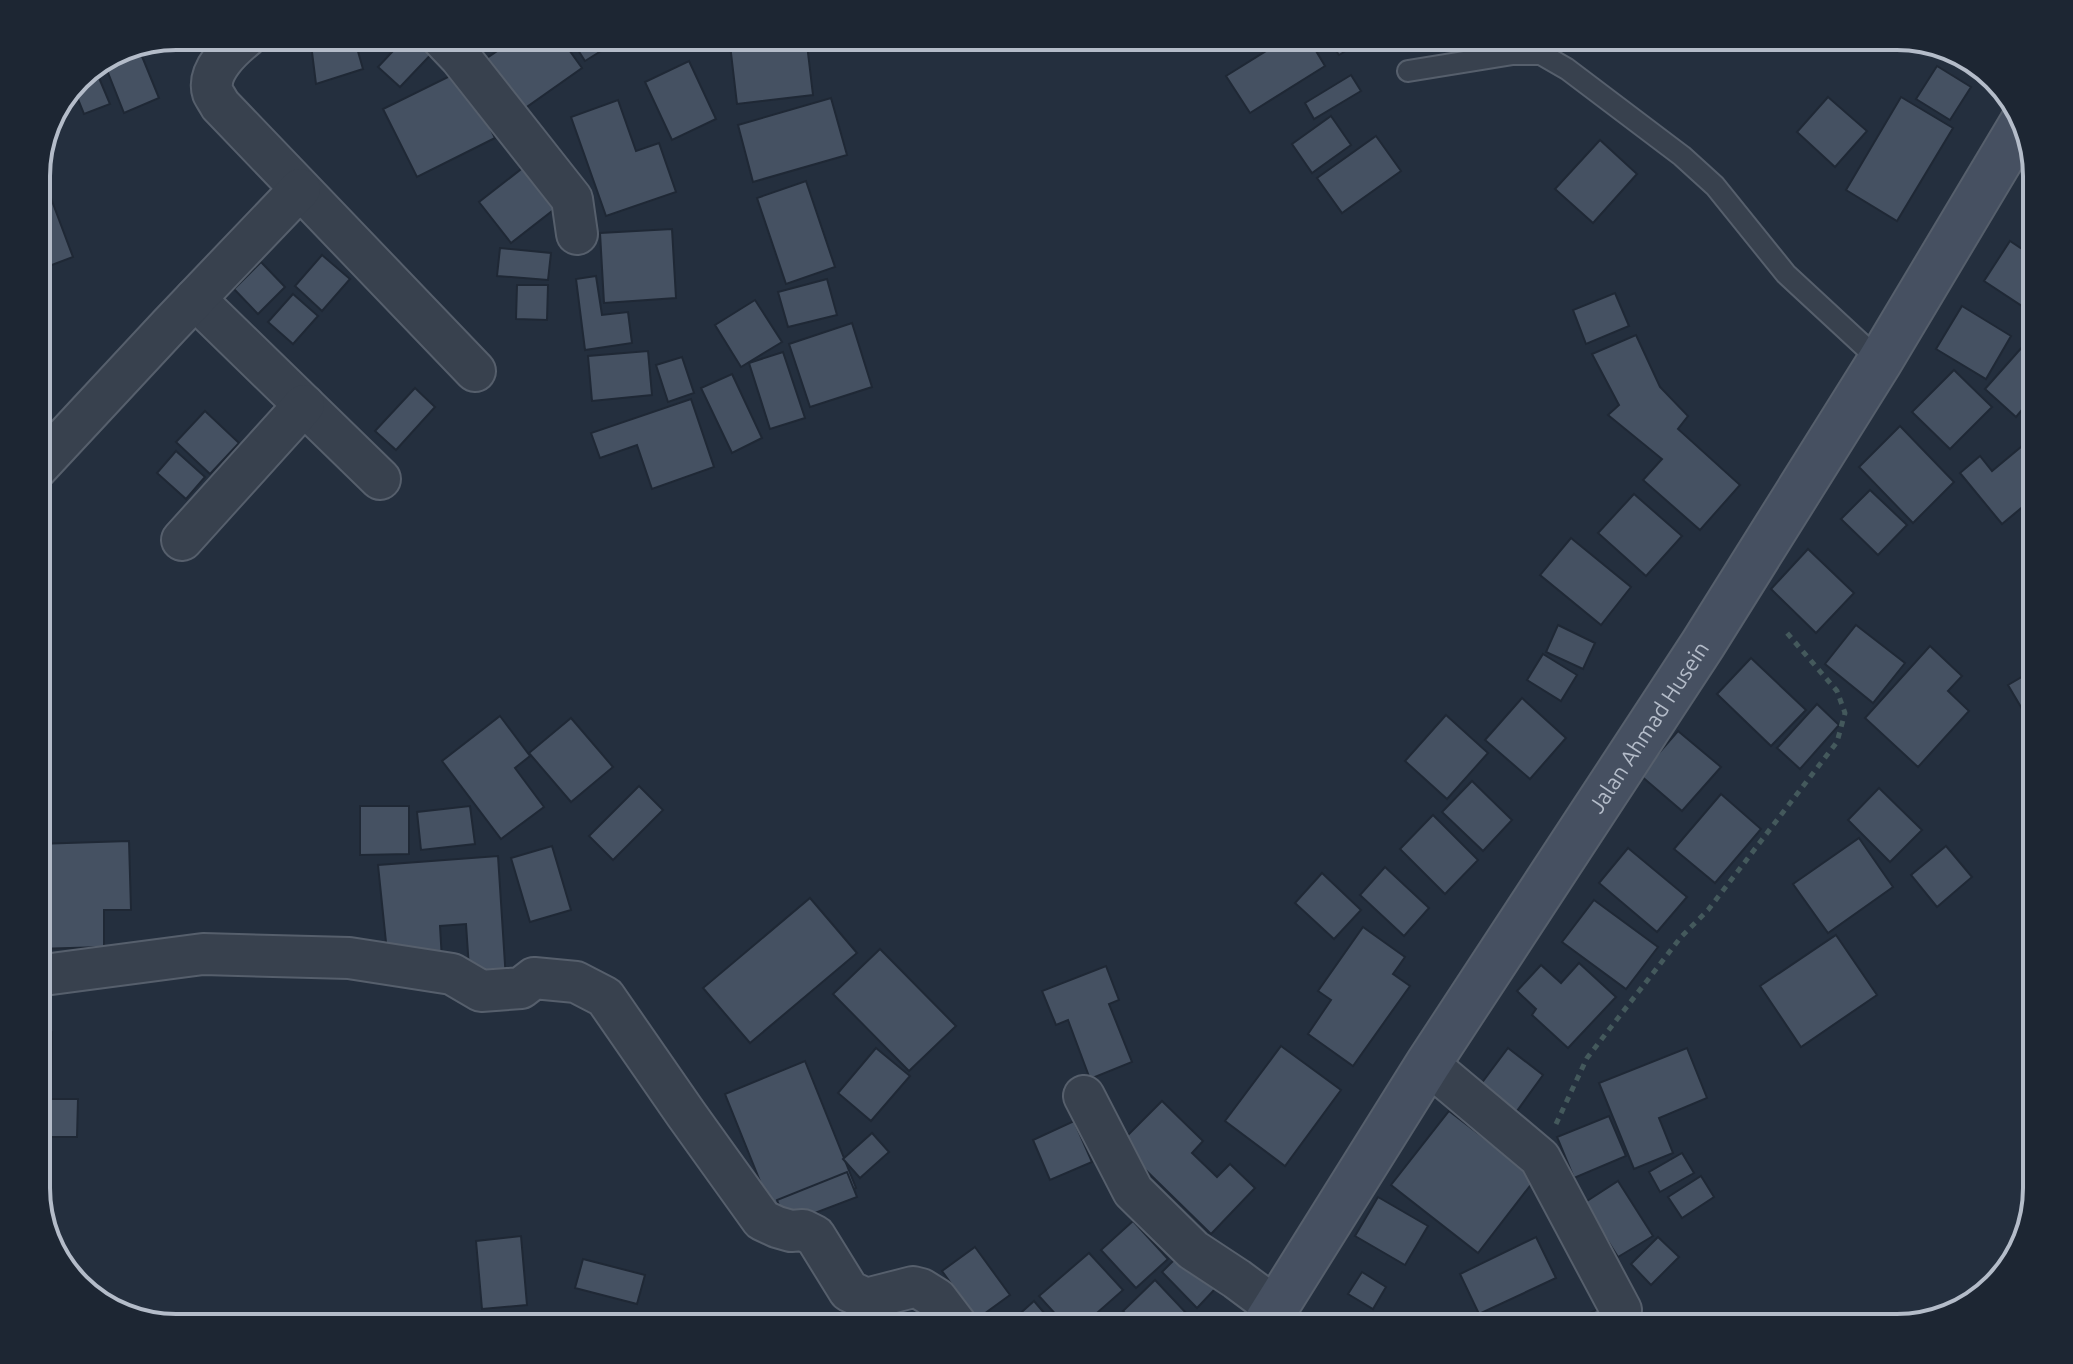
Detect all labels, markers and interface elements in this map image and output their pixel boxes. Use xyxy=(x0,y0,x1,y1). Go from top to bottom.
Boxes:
street label: Jalan Ahmad Husein xyxy=(1583,637,1713,817)

